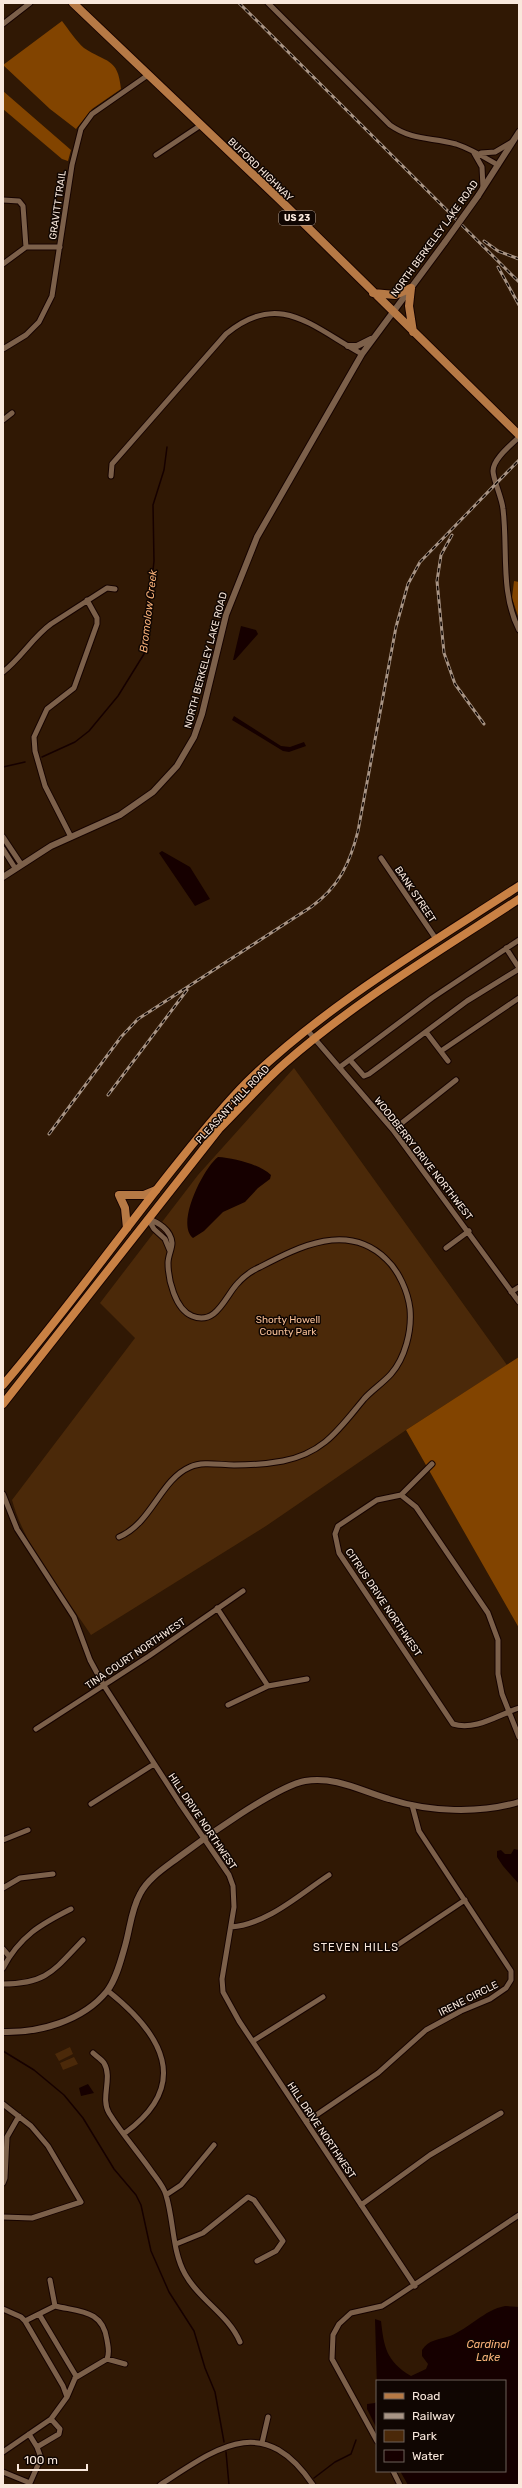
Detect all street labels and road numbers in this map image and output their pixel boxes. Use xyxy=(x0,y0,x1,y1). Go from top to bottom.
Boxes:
street label: BUFORD HIGHWAY xyxy=(225,135,296,204)
street label: GRAVITT TRAIL xyxy=(47,169,69,241)
street label: NORTH BERKELEY LAKE ROAD xyxy=(389,178,481,299)
road number: US 23 xyxy=(279,211,315,225)
street label: NORTH BERKELEY LAKE ROAD xyxy=(182,591,230,730)
street label: BANK STREET xyxy=(392,864,438,925)
street label: PLEASANT HILL ROAD xyxy=(193,1063,272,1146)
street label: WOODBERRY DRIVE NORTHWEST xyxy=(371,1095,475,1223)
street label: CITRUS DRIVE NORTHWEST xyxy=(342,1546,424,1659)
street label: TINA COURT NORTHWEST xyxy=(83,1616,188,1692)
street label: HILL DRIVE NORTHWEST xyxy=(165,1771,239,1872)
street label: IRENE CIRCLE xyxy=(437,1979,500,2019)
street label: HILL DRIVE NORTHWEST xyxy=(284,2080,358,2181)

